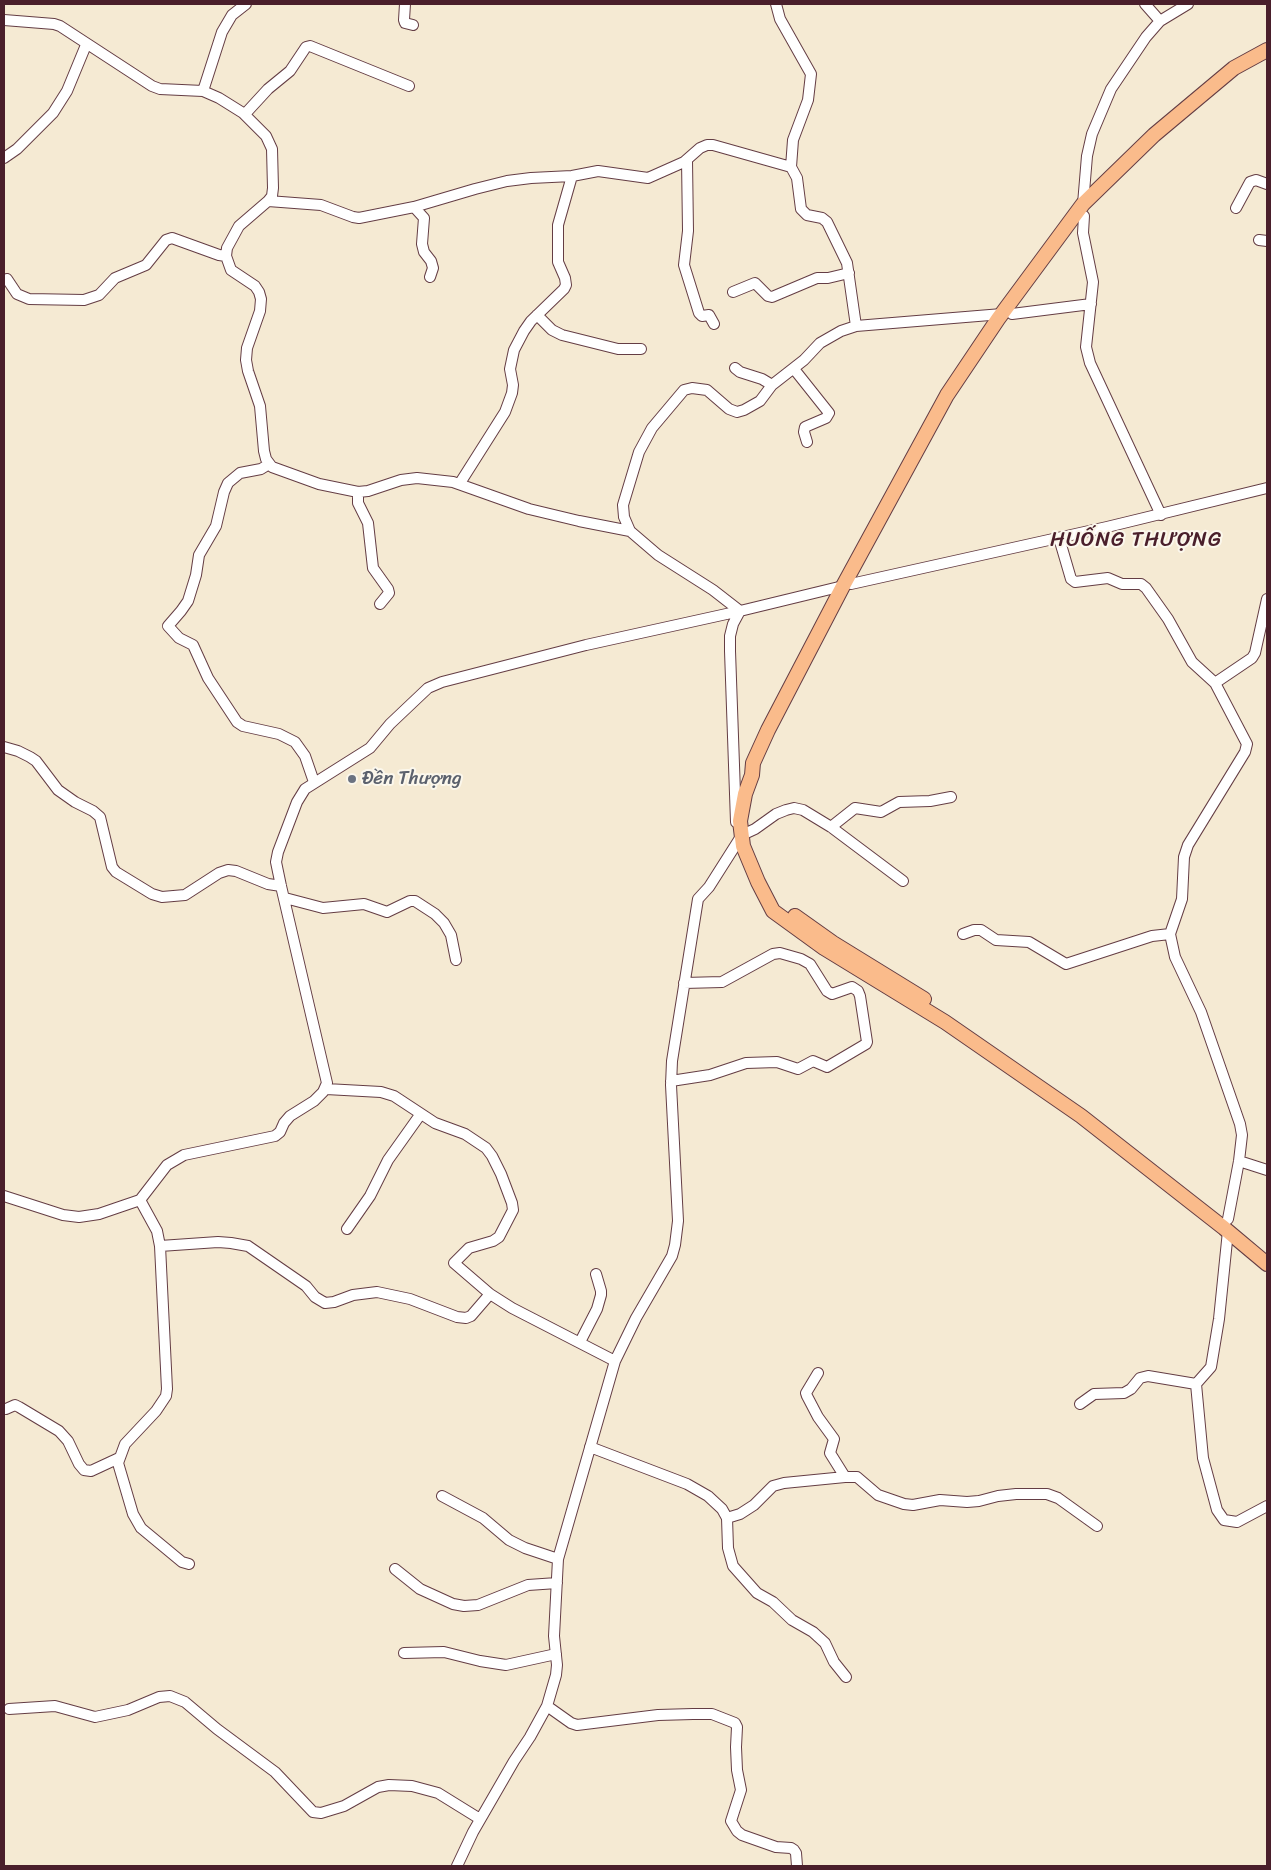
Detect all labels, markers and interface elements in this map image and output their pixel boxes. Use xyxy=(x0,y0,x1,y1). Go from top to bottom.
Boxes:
district label: HUỐNG THƯỢNG xyxy=(1049,528,1223,554)
place label: Đền Thượng xyxy=(362,768,462,790)
marker: Đền Thượng xyxy=(346,773,358,785)

